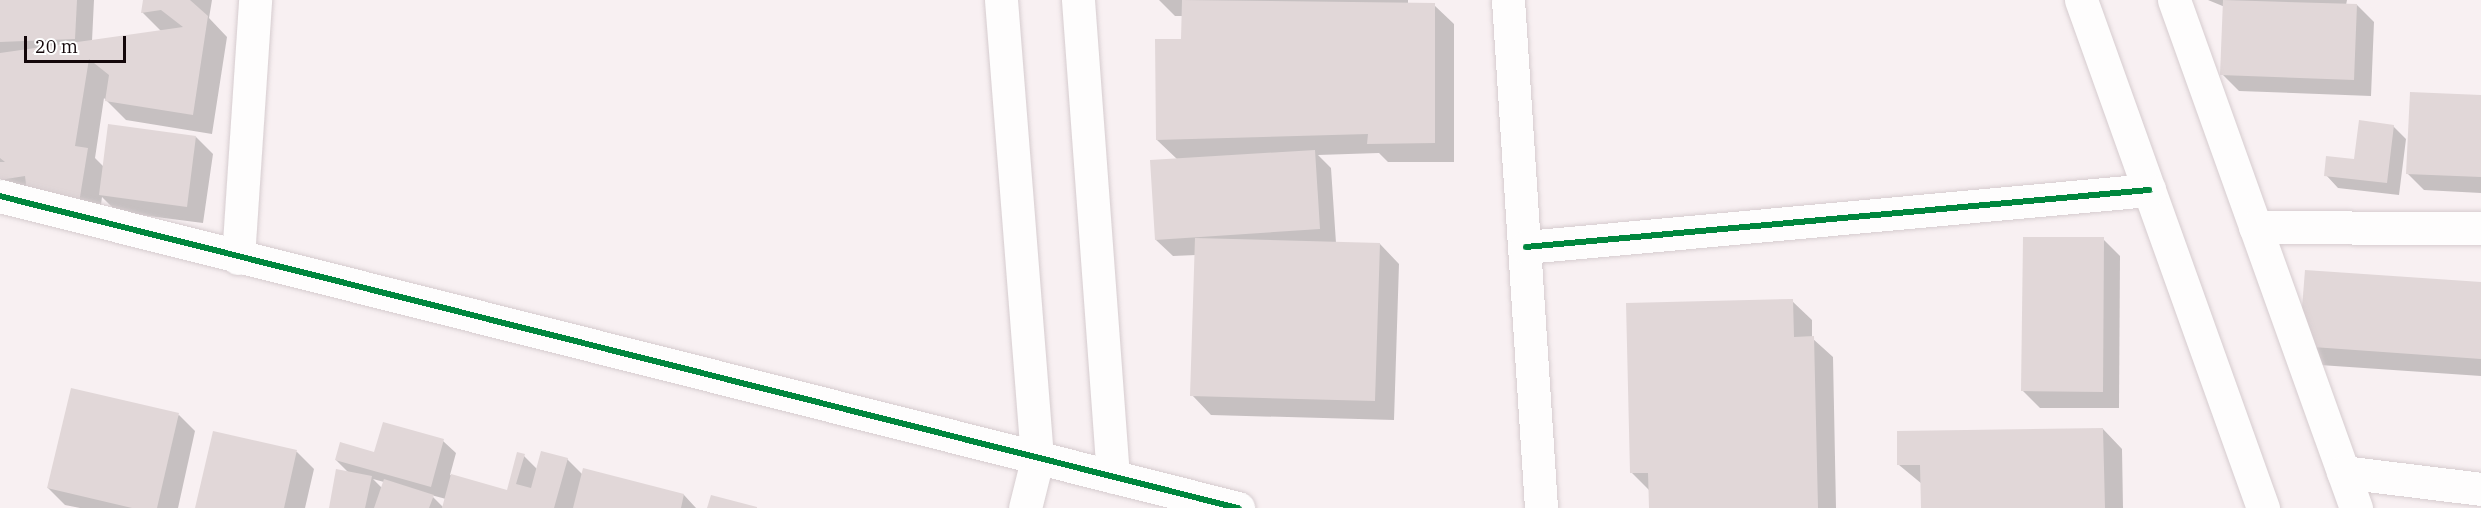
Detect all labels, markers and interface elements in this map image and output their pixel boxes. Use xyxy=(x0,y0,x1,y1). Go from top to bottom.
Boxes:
scale bar xyxy=(27,24,129,62)
text: 20 m xyxy=(35,35,78,58)

